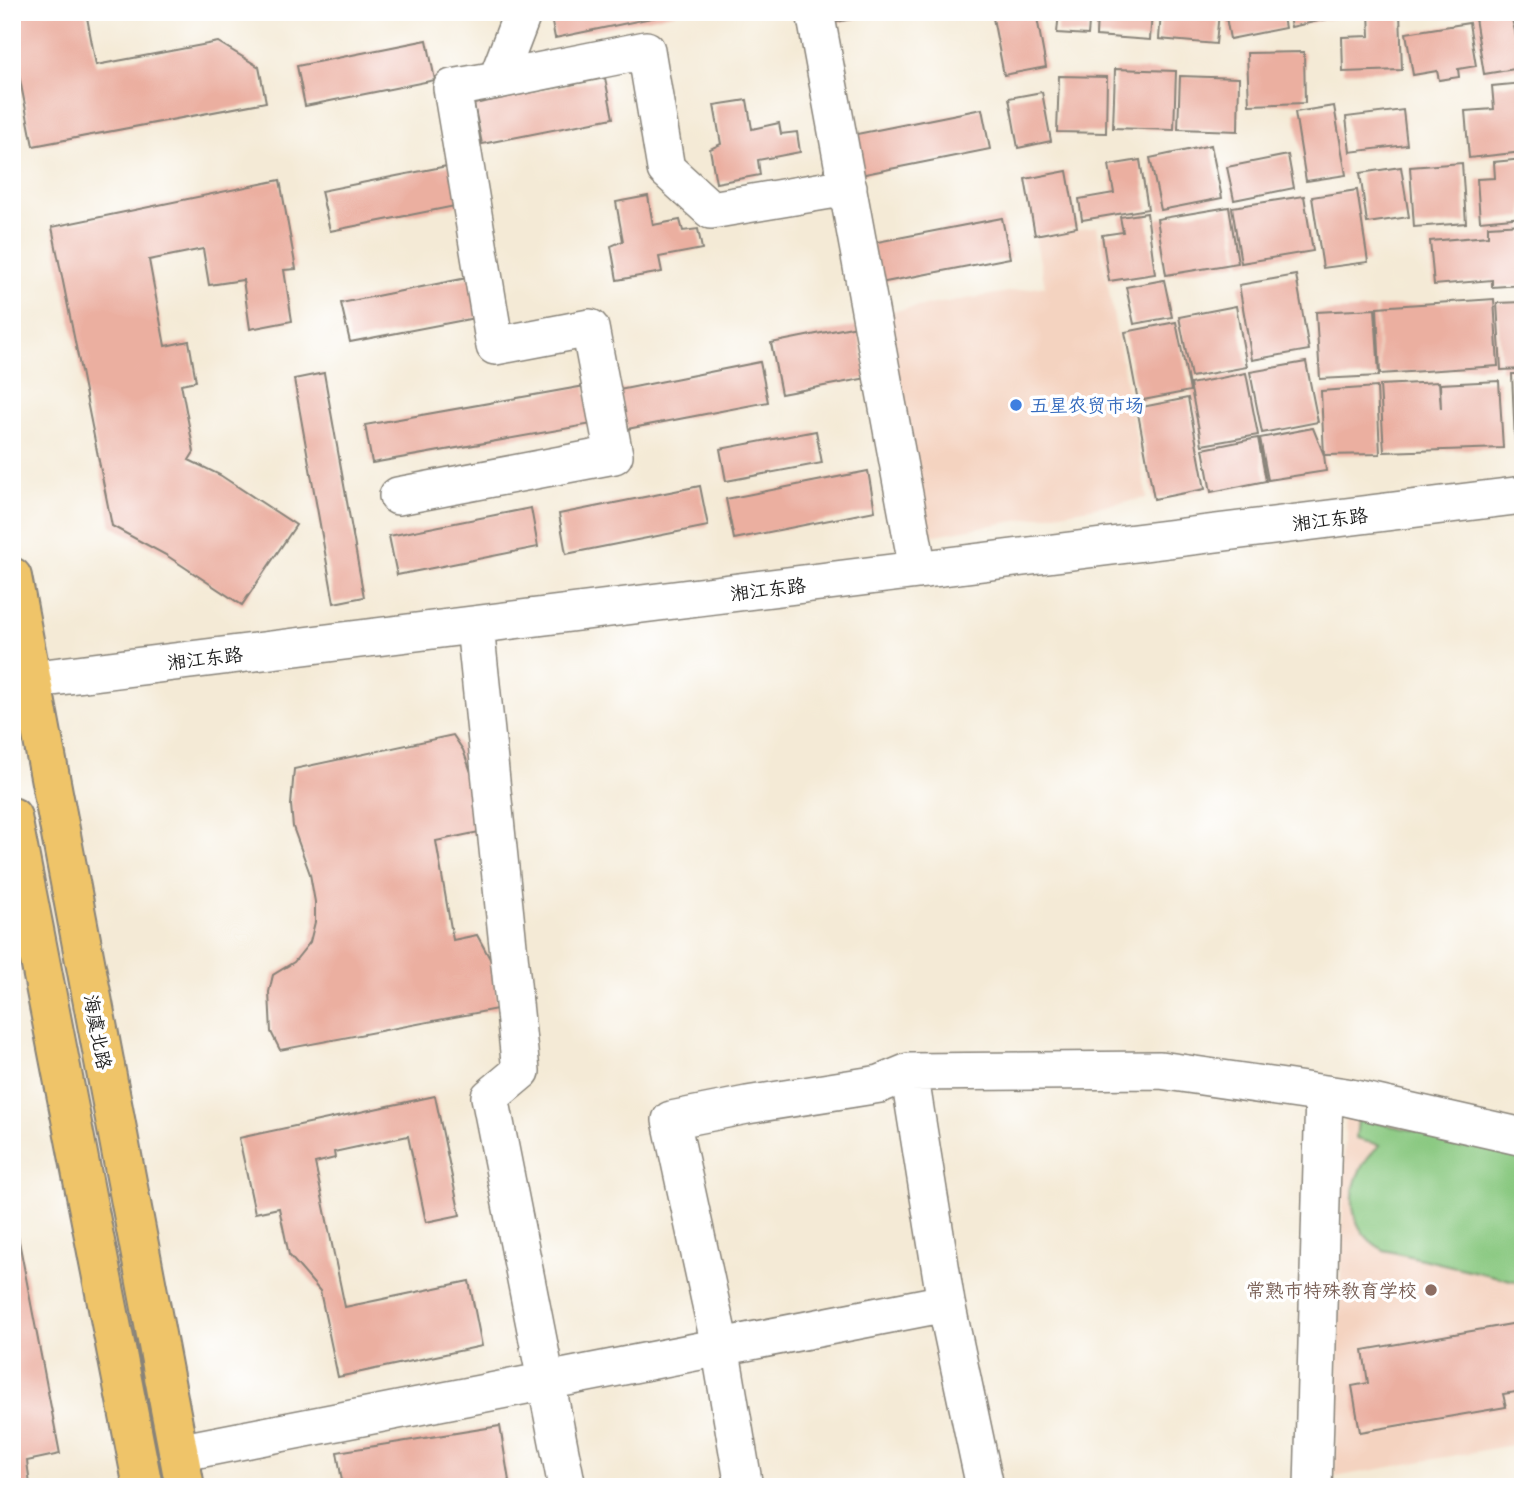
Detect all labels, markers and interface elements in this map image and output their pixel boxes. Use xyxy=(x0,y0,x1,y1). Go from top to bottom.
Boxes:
place label: 五星农贸市场 xyxy=(1030,395,1144,418)
marker: 五星农贸市场 xyxy=(1008,397,1024,413)
street label: 湘江东路 xyxy=(1291,504,1369,537)
street label: 湘江东路 xyxy=(729,574,807,607)
street label: 湘江东路 xyxy=(166,643,244,676)
street label: 海虞北路 xyxy=(78,993,115,1072)
place label: 常熟市特殊教育学校 xyxy=(1246,1280,1417,1303)
marker: 常熟市特殊教育学校 xyxy=(1423,1282,1439,1298)

